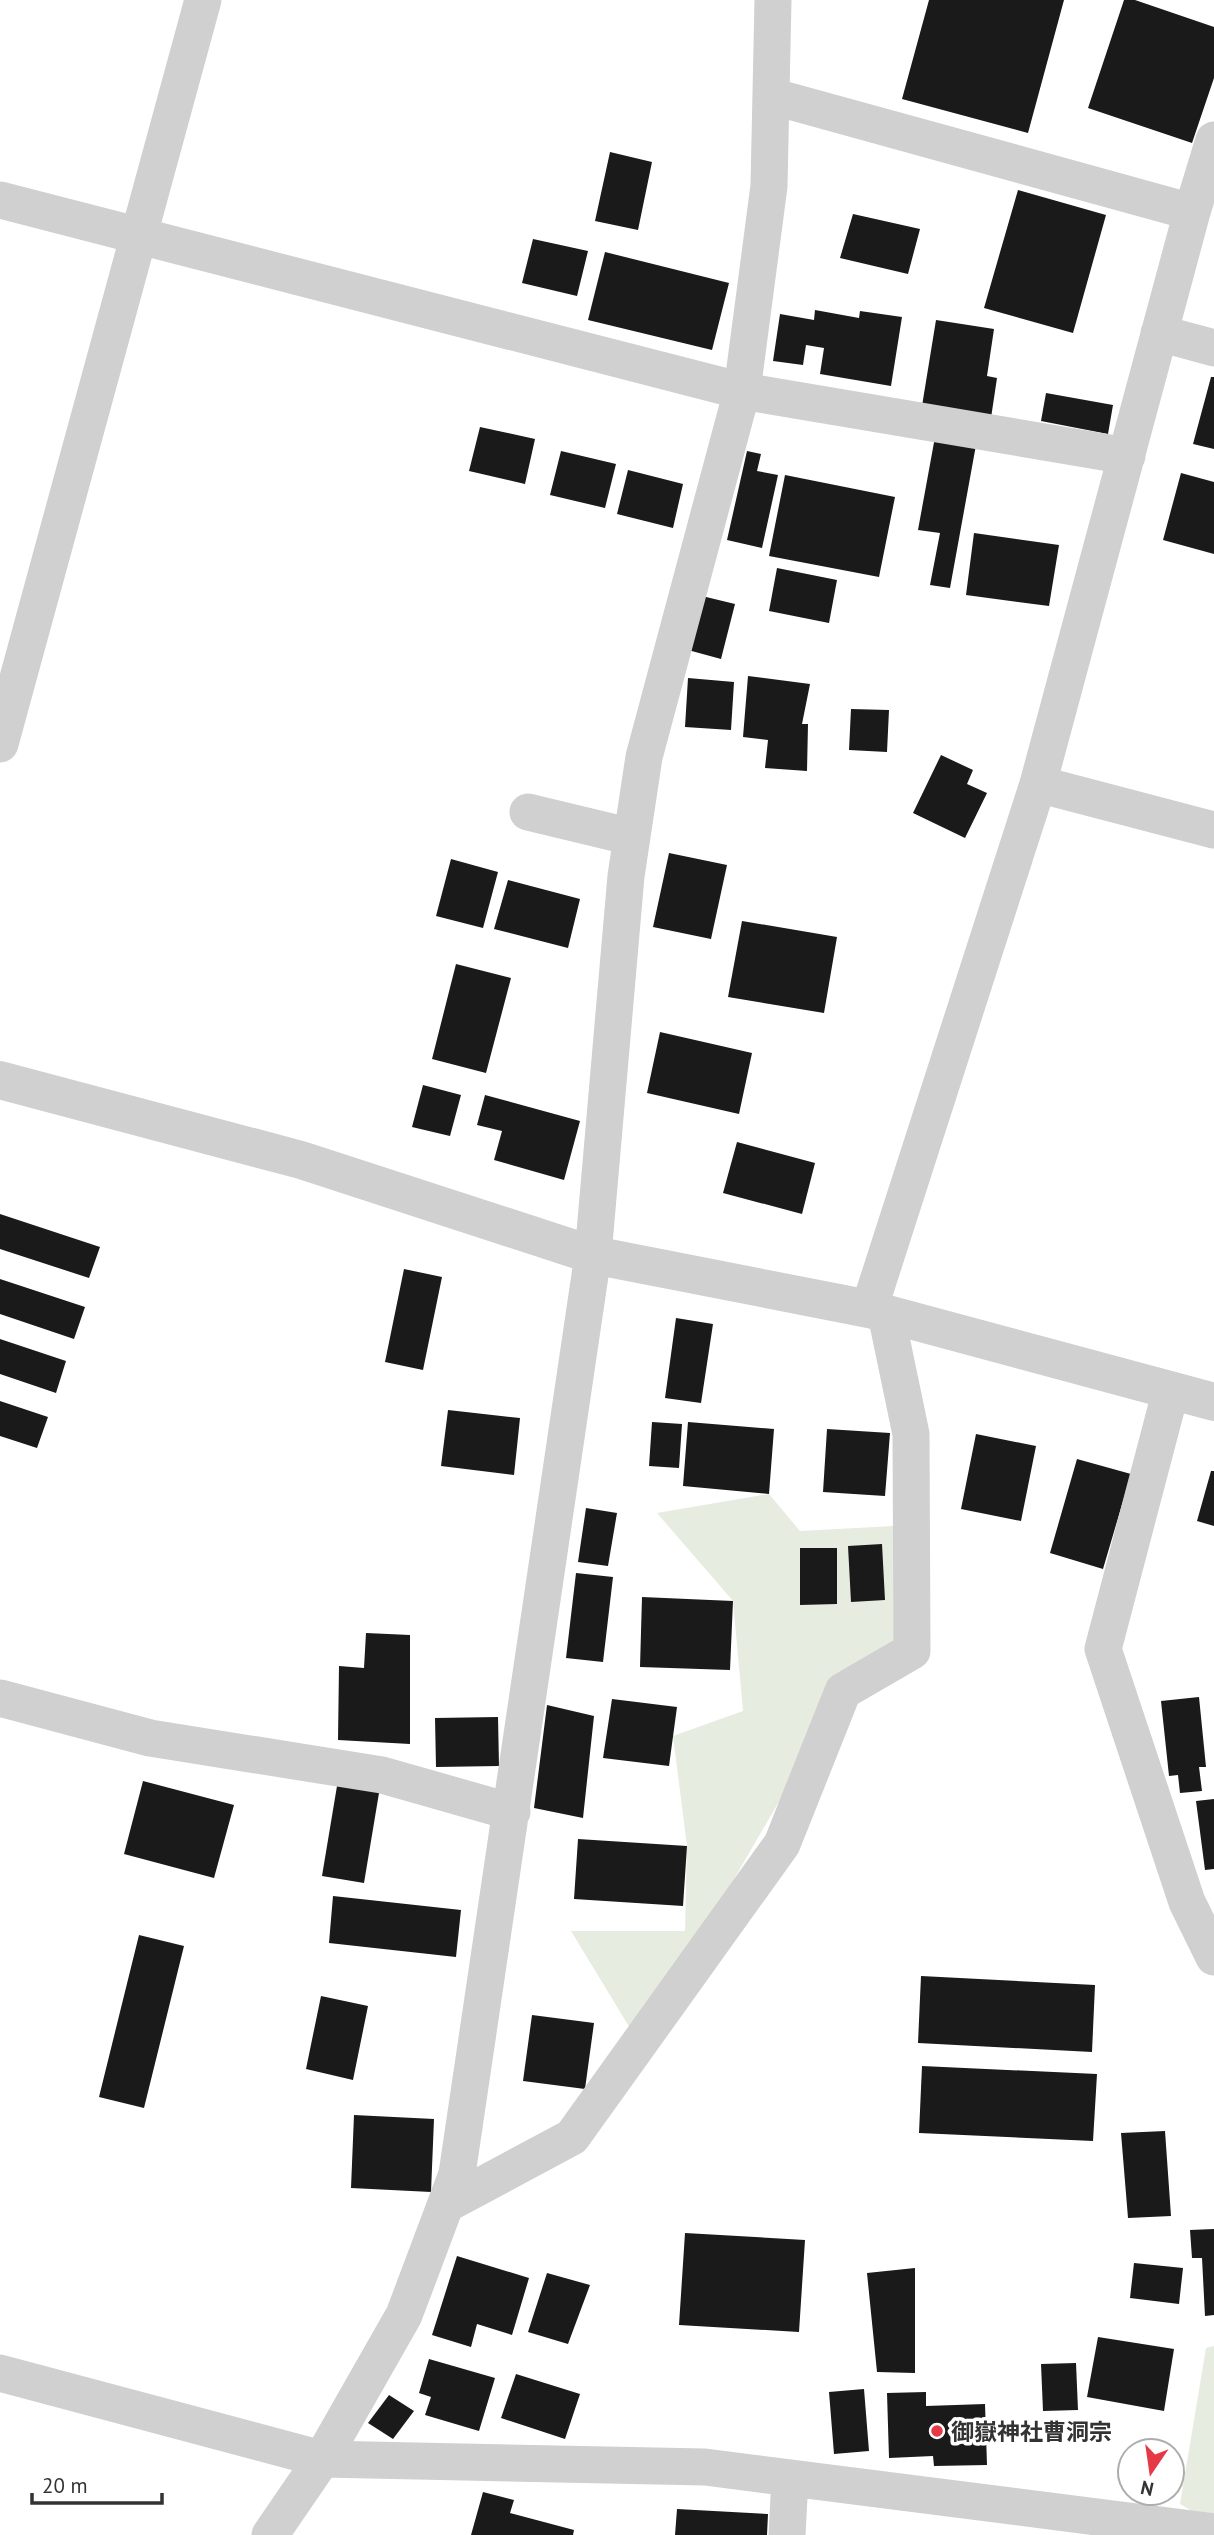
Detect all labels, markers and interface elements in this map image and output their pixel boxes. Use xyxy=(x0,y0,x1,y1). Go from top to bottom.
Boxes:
place label: 御嶽神社曹洞宗 xyxy=(951,2417,1112,2446)
marker: 御嶽神社曹洞宗 xyxy=(929,2423,945,2439)
north arrow xyxy=(1116,2437,1186,2507)
scale bar xyxy=(32,2462,161,2506)
text: 20 m xyxy=(42,2472,88,2499)
text: N xyxy=(1138,2475,1156,2502)

